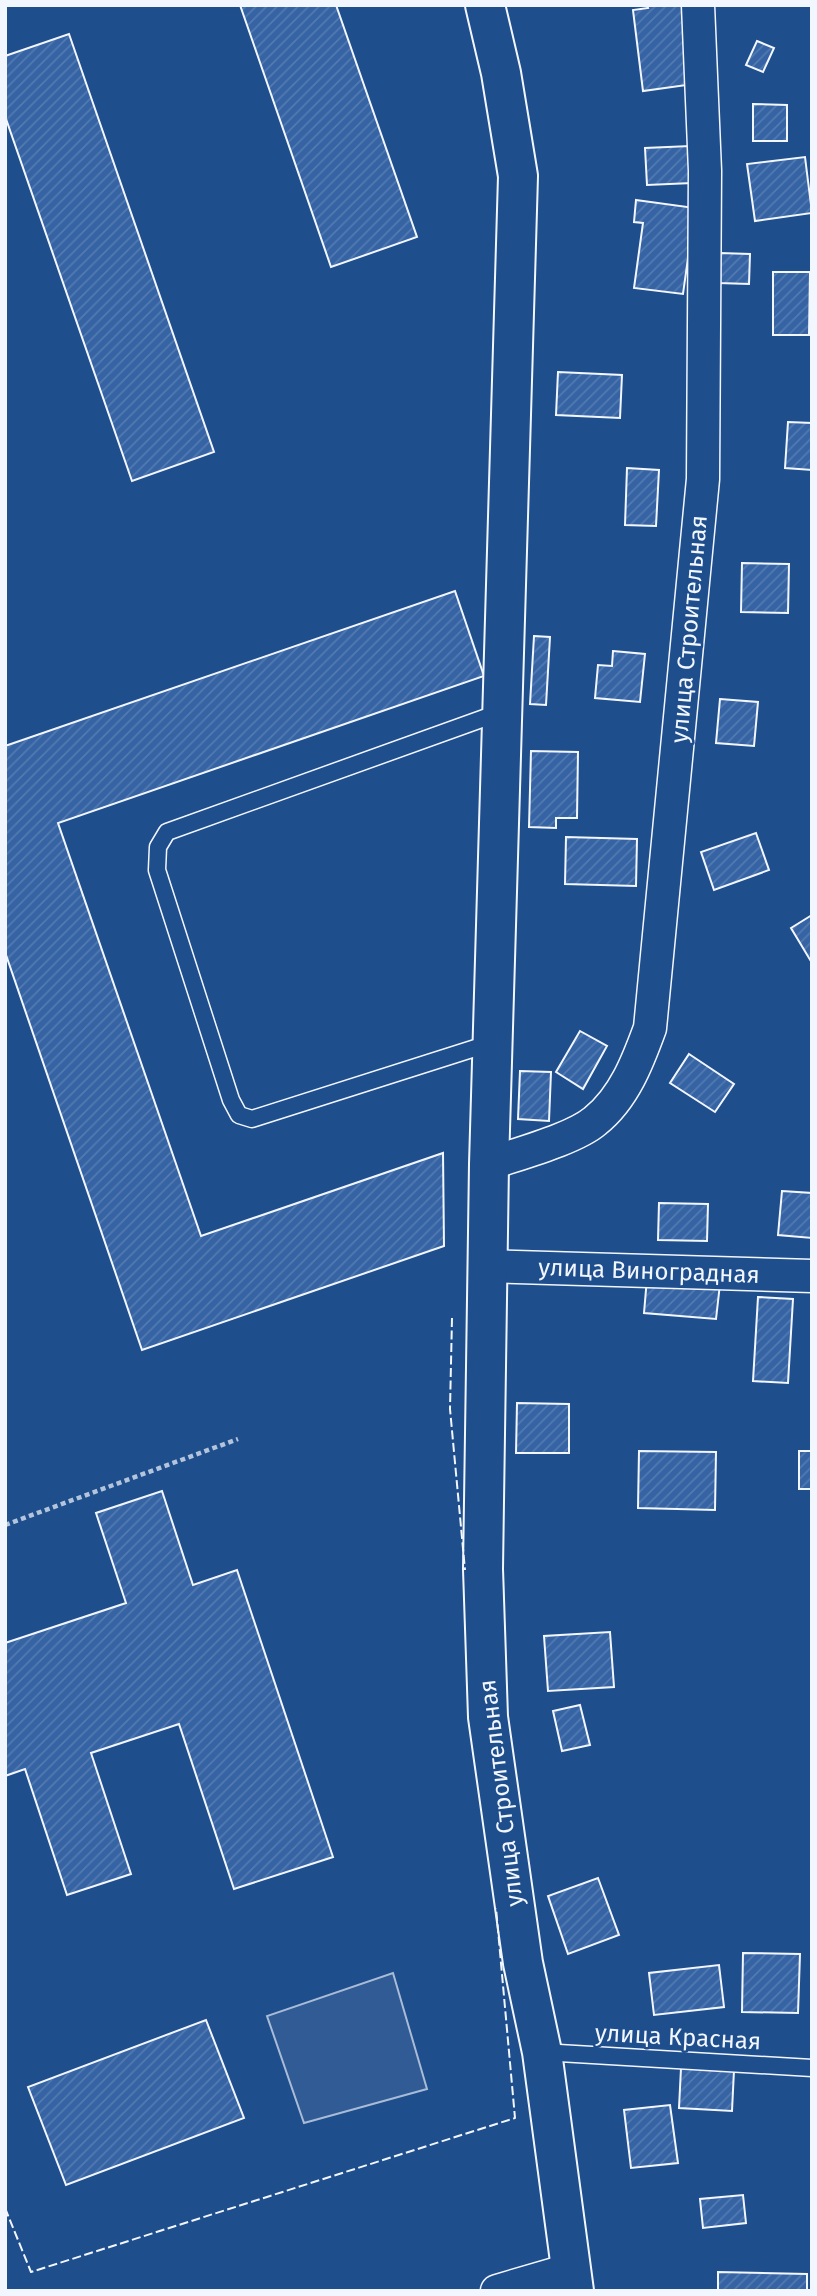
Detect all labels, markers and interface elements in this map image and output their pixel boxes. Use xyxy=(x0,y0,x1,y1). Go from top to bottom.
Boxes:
street label: улица Строительная xyxy=(665,514,713,744)
street label: улица Виноградная xyxy=(538,1253,760,1289)
street label: улица Строительная xyxy=(473,1678,529,1908)
street label: улица Красная xyxy=(594,2019,762,2055)

